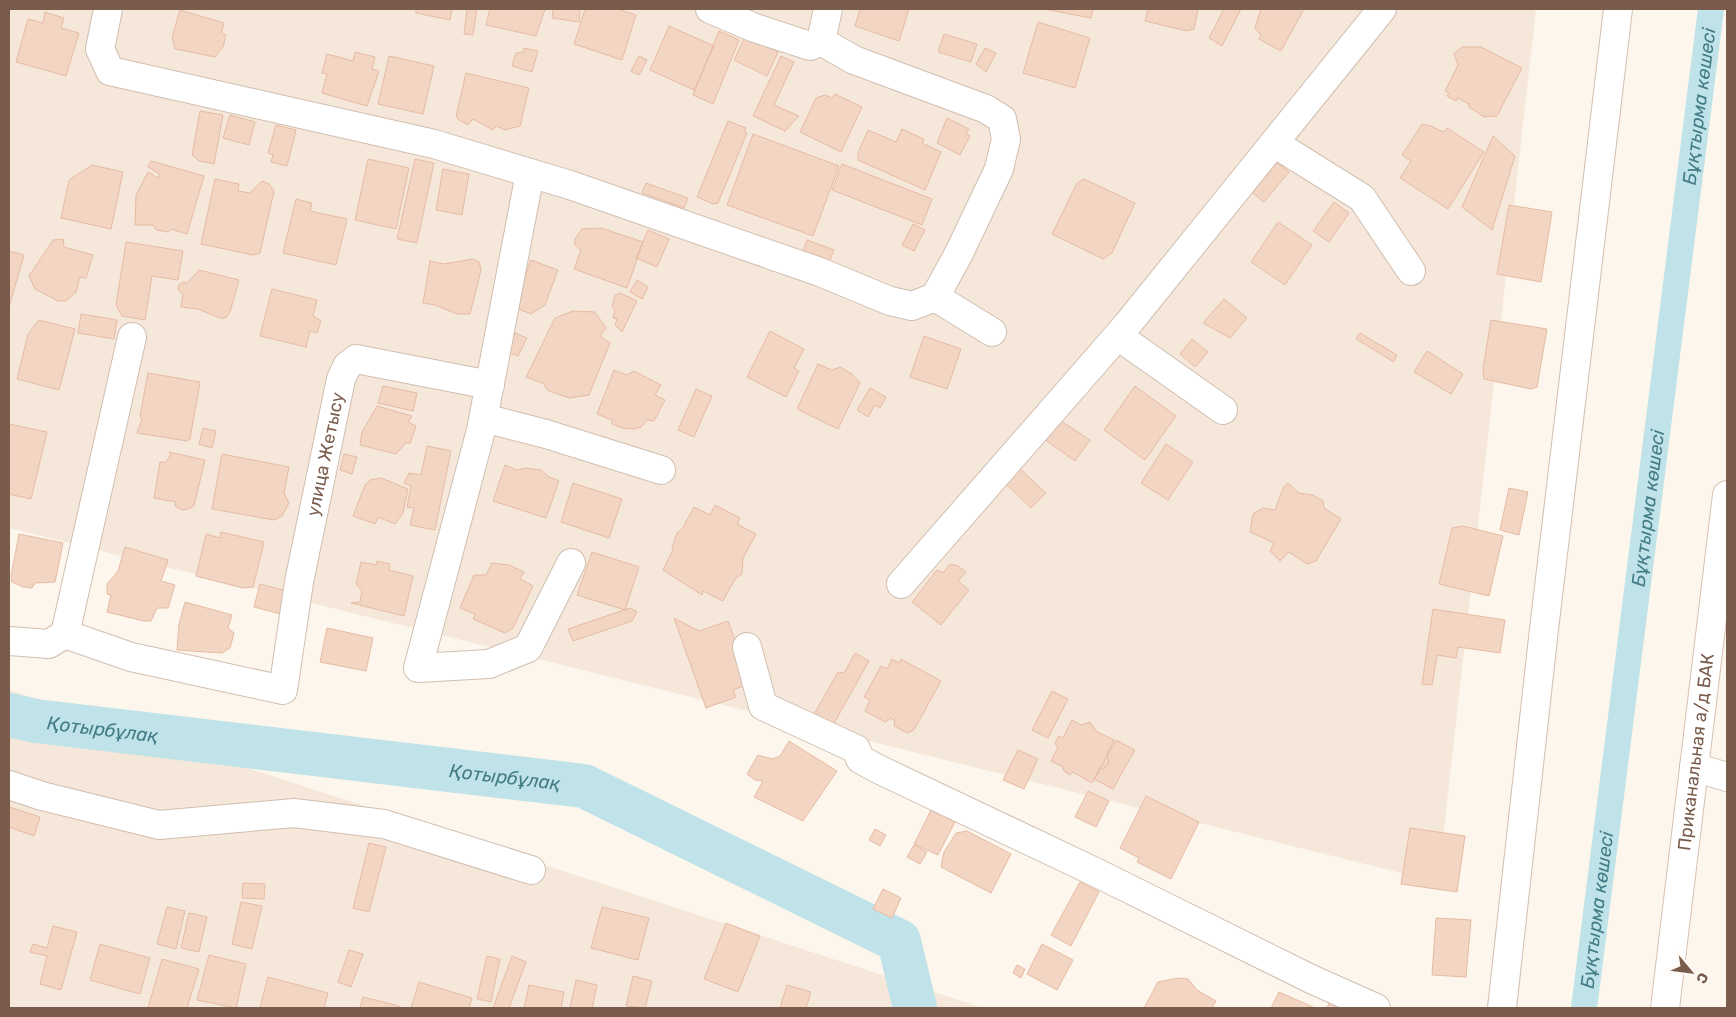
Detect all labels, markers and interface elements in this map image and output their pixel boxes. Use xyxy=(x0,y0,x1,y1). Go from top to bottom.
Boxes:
water label: Бұқтырма көшесі xyxy=(1677,26,1720,186)
street label: улица Жетысу xyxy=(302,390,349,518)
water label: Бұқтырма көшесі xyxy=(1626,428,1669,588)
street label: Приканальная а/д БАК xyxy=(1673,652,1719,852)
water label: Қотырбұлақ xyxy=(46,711,160,747)
water label: Қотырбұлақ xyxy=(448,759,562,795)
water label: Бұқтырма көшесі xyxy=(1575,830,1618,990)
north arrow xyxy=(1666,947,1716,997)
text: С xyxy=(1692,970,1712,987)

